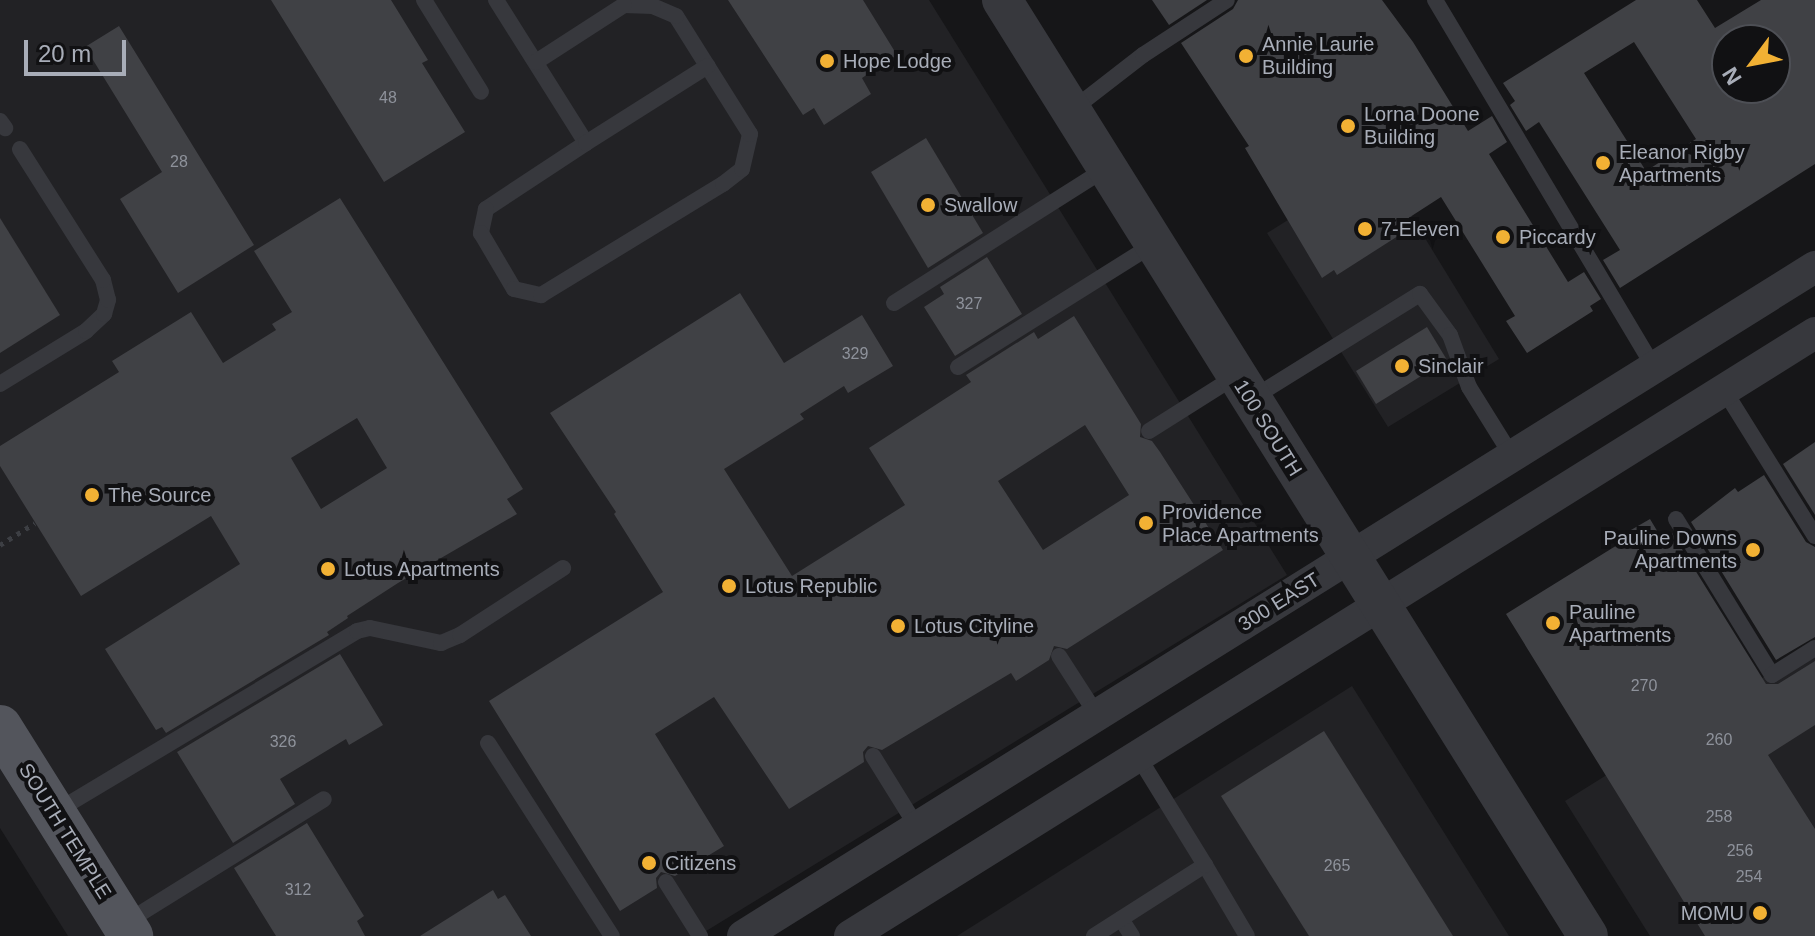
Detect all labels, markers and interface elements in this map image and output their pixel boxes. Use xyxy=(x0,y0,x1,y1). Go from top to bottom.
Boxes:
scale bar xyxy=(28,24,130,74)
north arrow xyxy=(1711,24,1791,104)
place label: Annie Laurie Building xyxy=(1262,32,1374,79)
text: 20 m xyxy=(38,40,91,67)
marker: Annie Laurie Building xyxy=(1237,47,1255,65)
place label: Hope Lodge xyxy=(843,49,952,73)
marker: Hope Lodge xyxy=(818,52,836,70)
text: N xyxy=(1717,63,1747,89)
house number: 48 xyxy=(379,88,397,108)
place label: Lorna Doone Building xyxy=(1364,102,1480,149)
marker: Lorna Doone Building xyxy=(1339,117,1357,135)
place label: Eleanor Rigby Apartments xyxy=(1619,140,1745,187)
house number: 28 xyxy=(170,152,188,172)
marker: Eleanor Rigby Apartments xyxy=(1594,154,1612,172)
place label: Swallow xyxy=(944,193,1017,217)
marker: Swallow xyxy=(919,196,937,214)
place label: 7-Eleven xyxy=(1381,217,1460,241)
marker: 7-Eleven xyxy=(1356,220,1374,238)
place label: Piccardy xyxy=(1519,225,1596,249)
marker: Piccardy xyxy=(1494,228,1512,246)
house number: 327 xyxy=(956,294,982,314)
house number: 329 xyxy=(842,344,868,364)
place label: Sinclair xyxy=(1418,354,1484,378)
marker: Sinclair xyxy=(1393,357,1411,375)
street label: 100 SOUTH xyxy=(1229,375,1307,481)
place label: The Source xyxy=(108,483,211,507)
marker: The Source xyxy=(83,486,101,504)
place label: Providence Place Apartments xyxy=(1162,500,1320,547)
marker: Providence Place Apartments xyxy=(1137,514,1155,532)
place label: Pauline Downs Apartments xyxy=(1604,526,1737,573)
marker: Pauline Downs Apartments xyxy=(1744,541,1762,559)
place label: Lotus Apartments xyxy=(344,557,501,581)
marker: Lotus Apartments xyxy=(319,560,337,578)
street label: 300 EAST xyxy=(1234,568,1324,636)
place label: Lotus Republic xyxy=(745,574,877,598)
marker: Lotus Republic xyxy=(720,577,738,595)
place label: Pauline Apartments xyxy=(1569,600,1671,647)
place label: Lotus Cityline xyxy=(914,614,1034,638)
marker: Pauline Apartments xyxy=(1544,614,1562,632)
marker: Lotus Cityline xyxy=(889,617,907,635)
house number: 270 xyxy=(1631,676,1657,696)
house number: 260 xyxy=(1706,730,1732,750)
house number: 326 xyxy=(270,732,296,752)
street label: SOUTH TEMPLE xyxy=(14,759,116,903)
house number: 258 xyxy=(1706,807,1732,827)
house number: 256 xyxy=(1727,841,1753,861)
place label: Citizens xyxy=(665,851,736,875)
marker: Citizens xyxy=(640,854,658,872)
house number: 265 xyxy=(1324,856,1350,876)
house number: 254 xyxy=(1736,867,1762,887)
house number: 312 xyxy=(285,880,311,900)
place label: MOMU xyxy=(1681,901,1744,925)
marker: MOMU xyxy=(1751,904,1769,922)

